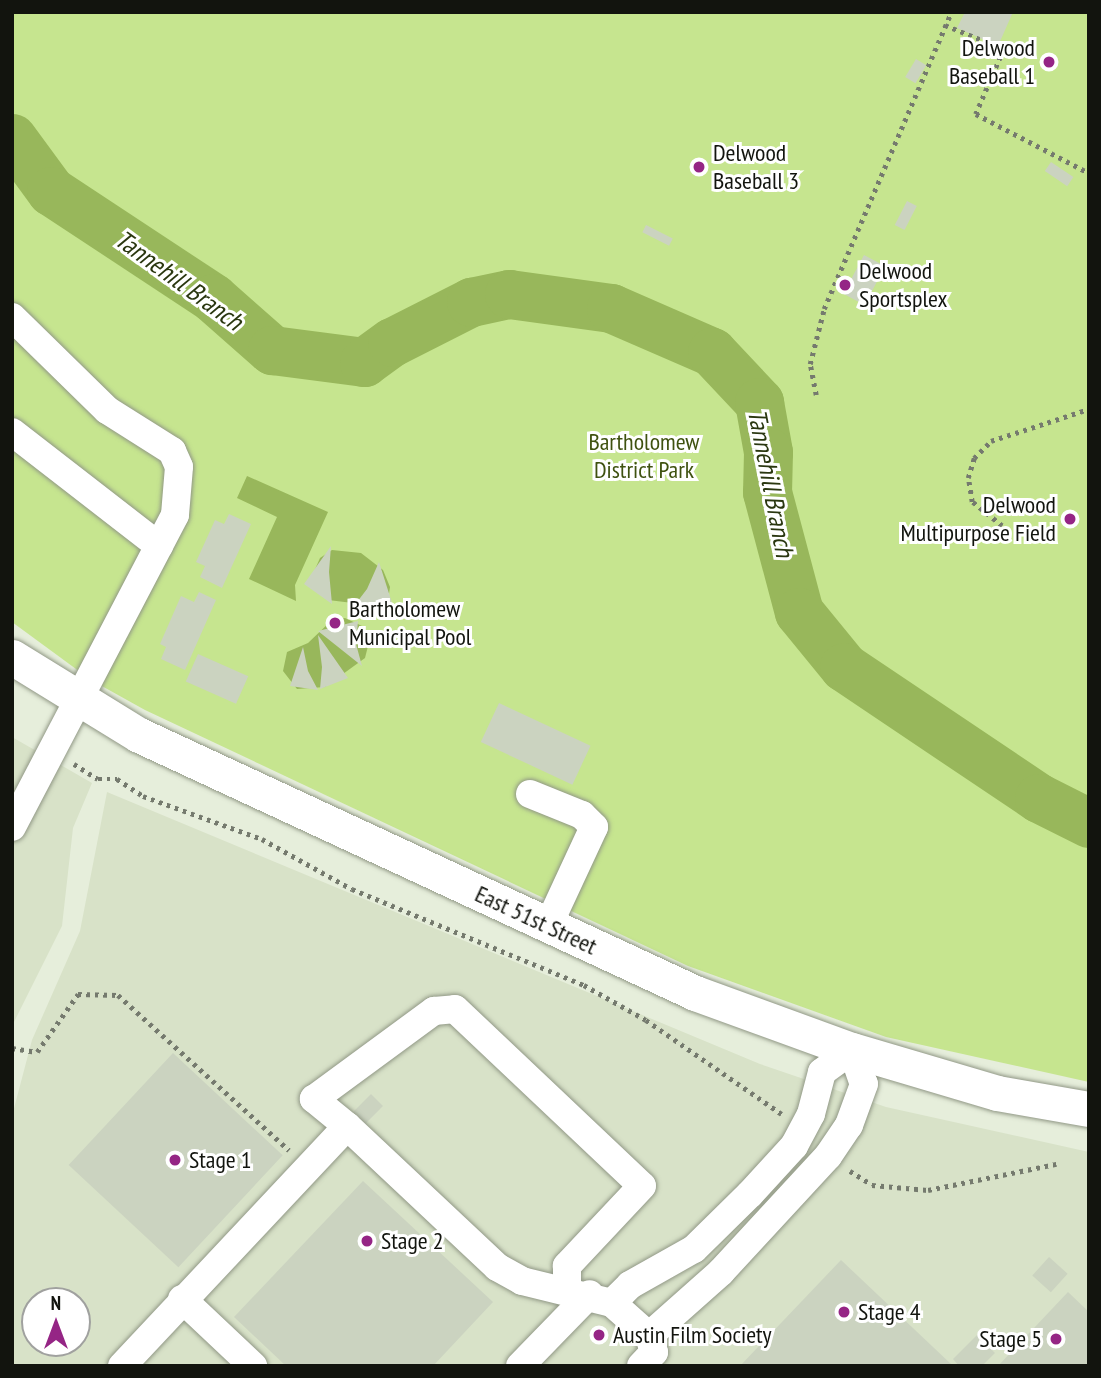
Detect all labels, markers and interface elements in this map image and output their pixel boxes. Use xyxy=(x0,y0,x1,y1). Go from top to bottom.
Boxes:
place label: Delwood Baseball 1 xyxy=(949,34,1035,90)
marker: Delwood Baseball 1 xyxy=(1041,54,1057,70)
place label: Delwood Baseball 3 xyxy=(713,139,799,195)
marker: Delwood Baseball 3 xyxy=(691,159,707,175)
water label: Tannehill Branch xyxy=(109,223,249,337)
place label: Delwood Sportsplex xyxy=(859,257,947,313)
marker: Delwood Sportsplex xyxy=(837,277,853,293)
water label: Tannehill Branch xyxy=(741,406,801,560)
park label: Bartholomew District Park xyxy=(588,428,700,484)
place label: Delwood Multipurpose Field xyxy=(901,491,1056,547)
marker: Delwood Multipurpose Field xyxy=(1062,511,1078,527)
place label: Bartholomew Municipal Pool xyxy=(349,595,471,651)
marker: Bartholomew Municipal Pool xyxy=(327,615,343,631)
street label: East 51st Street xyxy=(471,879,601,961)
place label: Stage 1 xyxy=(189,1146,252,1174)
marker: Stage 1 xyxy=(167,1152,183,1168)
place label: Stage 2 xyxy=(381,1227,444,1255)
marker: Stage 2 xyxy=(359,1233,375,1249)
north arrow xyxy=(21,1287,91,1357)
text: N xyxy=(51,1291,61,1315)
place label: Stage 4 xyxy=(858,1298,921,1326)
marker: Stage 4 xyxy=(836,1304,852,1320)
place label: Austin Film Society xyxy=(613,1321,772,1349)
place label: Stage 5 xyxy=(979,1325,1042,1353)
marker: Austin Film Society xyxy=(591,1327,607,1343)
marker: Stage 5 xyxy=(1048,1331,1064,1347)

